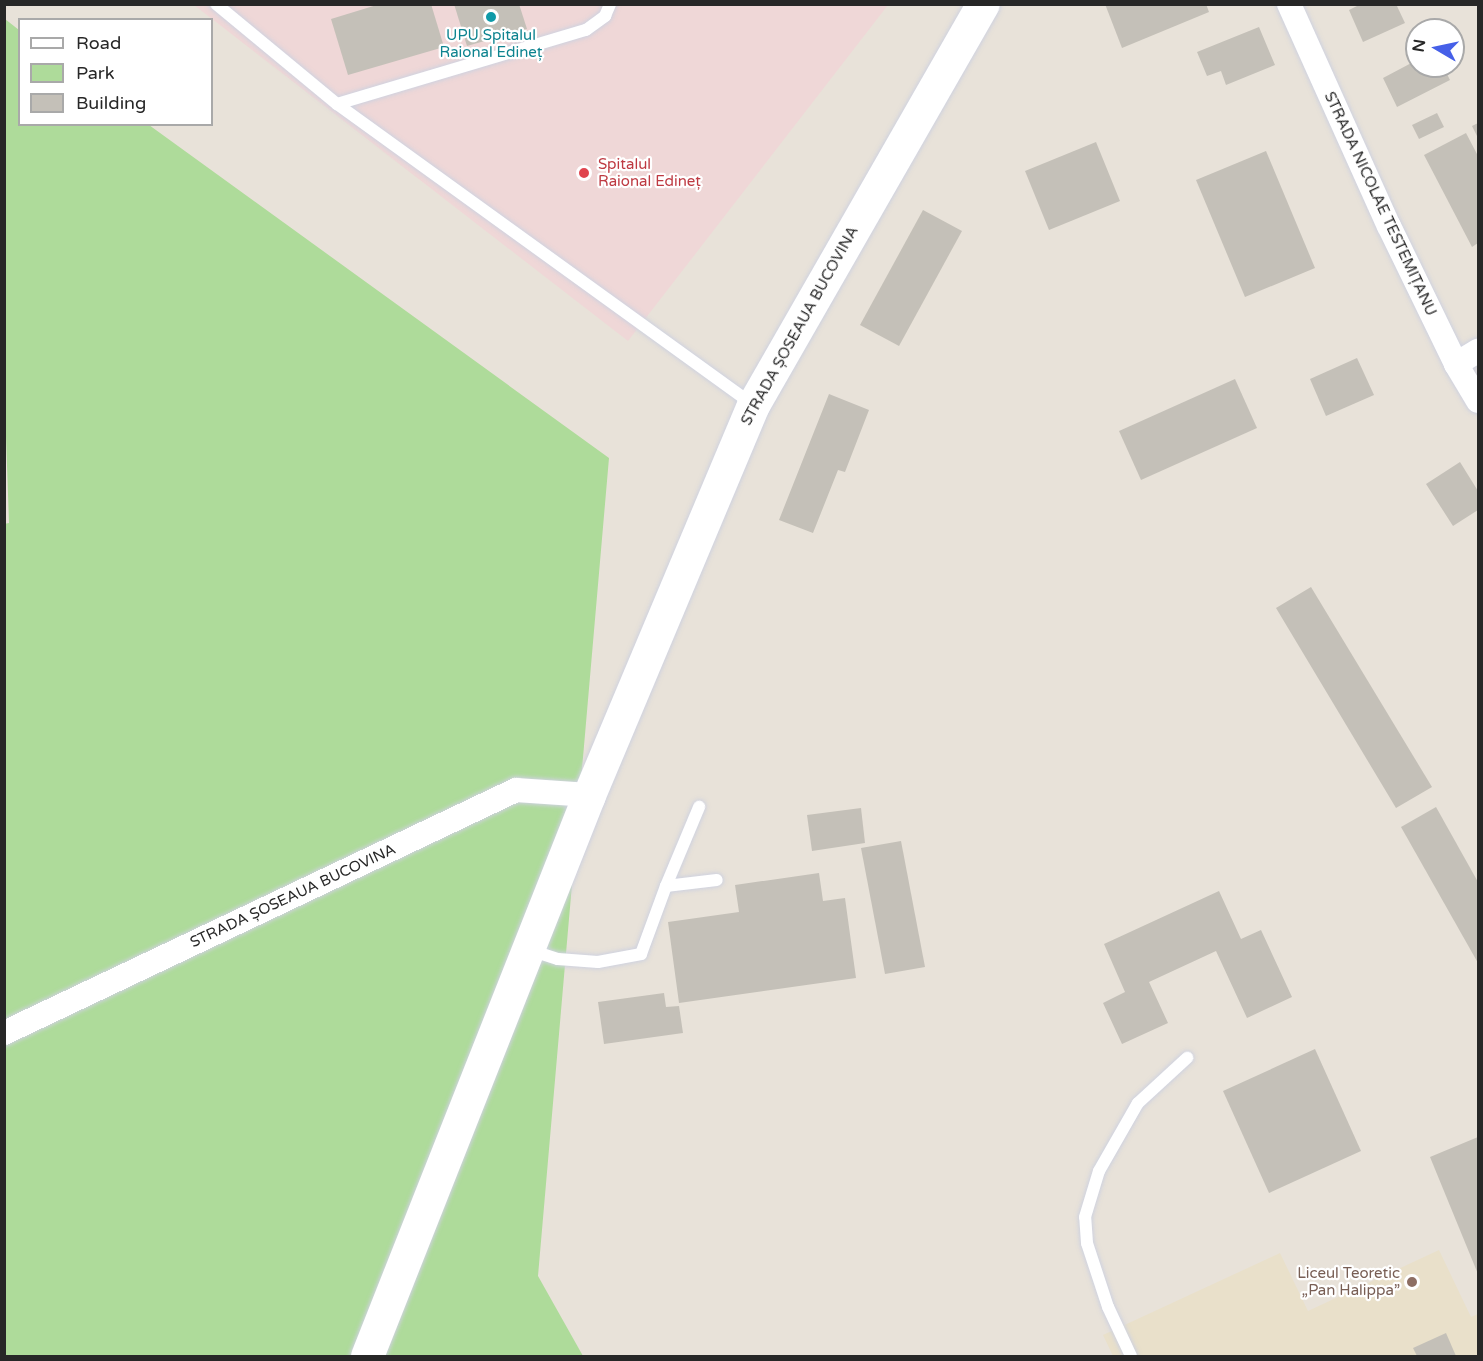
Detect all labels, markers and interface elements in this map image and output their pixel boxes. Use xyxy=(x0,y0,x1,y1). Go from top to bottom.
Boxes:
marker: UPU Spitalul Raional Edineț xyxy=(484,10,498,24)
legend xyxy=(18,18,213,126)
north arrow xyxy=(1405,18,1465,78)
place label: UPU Spitalul Raional Edineț xyxy=(439,26,543,61)
text: Road xyxy=(76,32,121,54)
text: N xyxy=(1408,38,1430,53)
text: Park xyxy=(76,62,114,84)
street label: STRADA NICOLAE TESTEMIȚANU xyxy=(1320,89,1440,319)
text: Building xyxy=(76,92,146,114)
place label: Spitalul Raional Edineț xyxy=(598,155,701,190)
marker: Spitalul Raional Edineț xyxy=(575,164,593,182)
street label: STRADA ȘOSEAUA BUCOVINA xyxy=(738,223,862,429)
street label: STRADA ȘOSEAUA BUCOVINA xyxy=(187,840,399,952)
place label: Liceul Teoretic „Pan Halippa” xyxy=(1297,1264,1400,1299)
marker: Liceul Teoretic „Pan Halippa” xyxy=(1405,1275,1419,1289)

